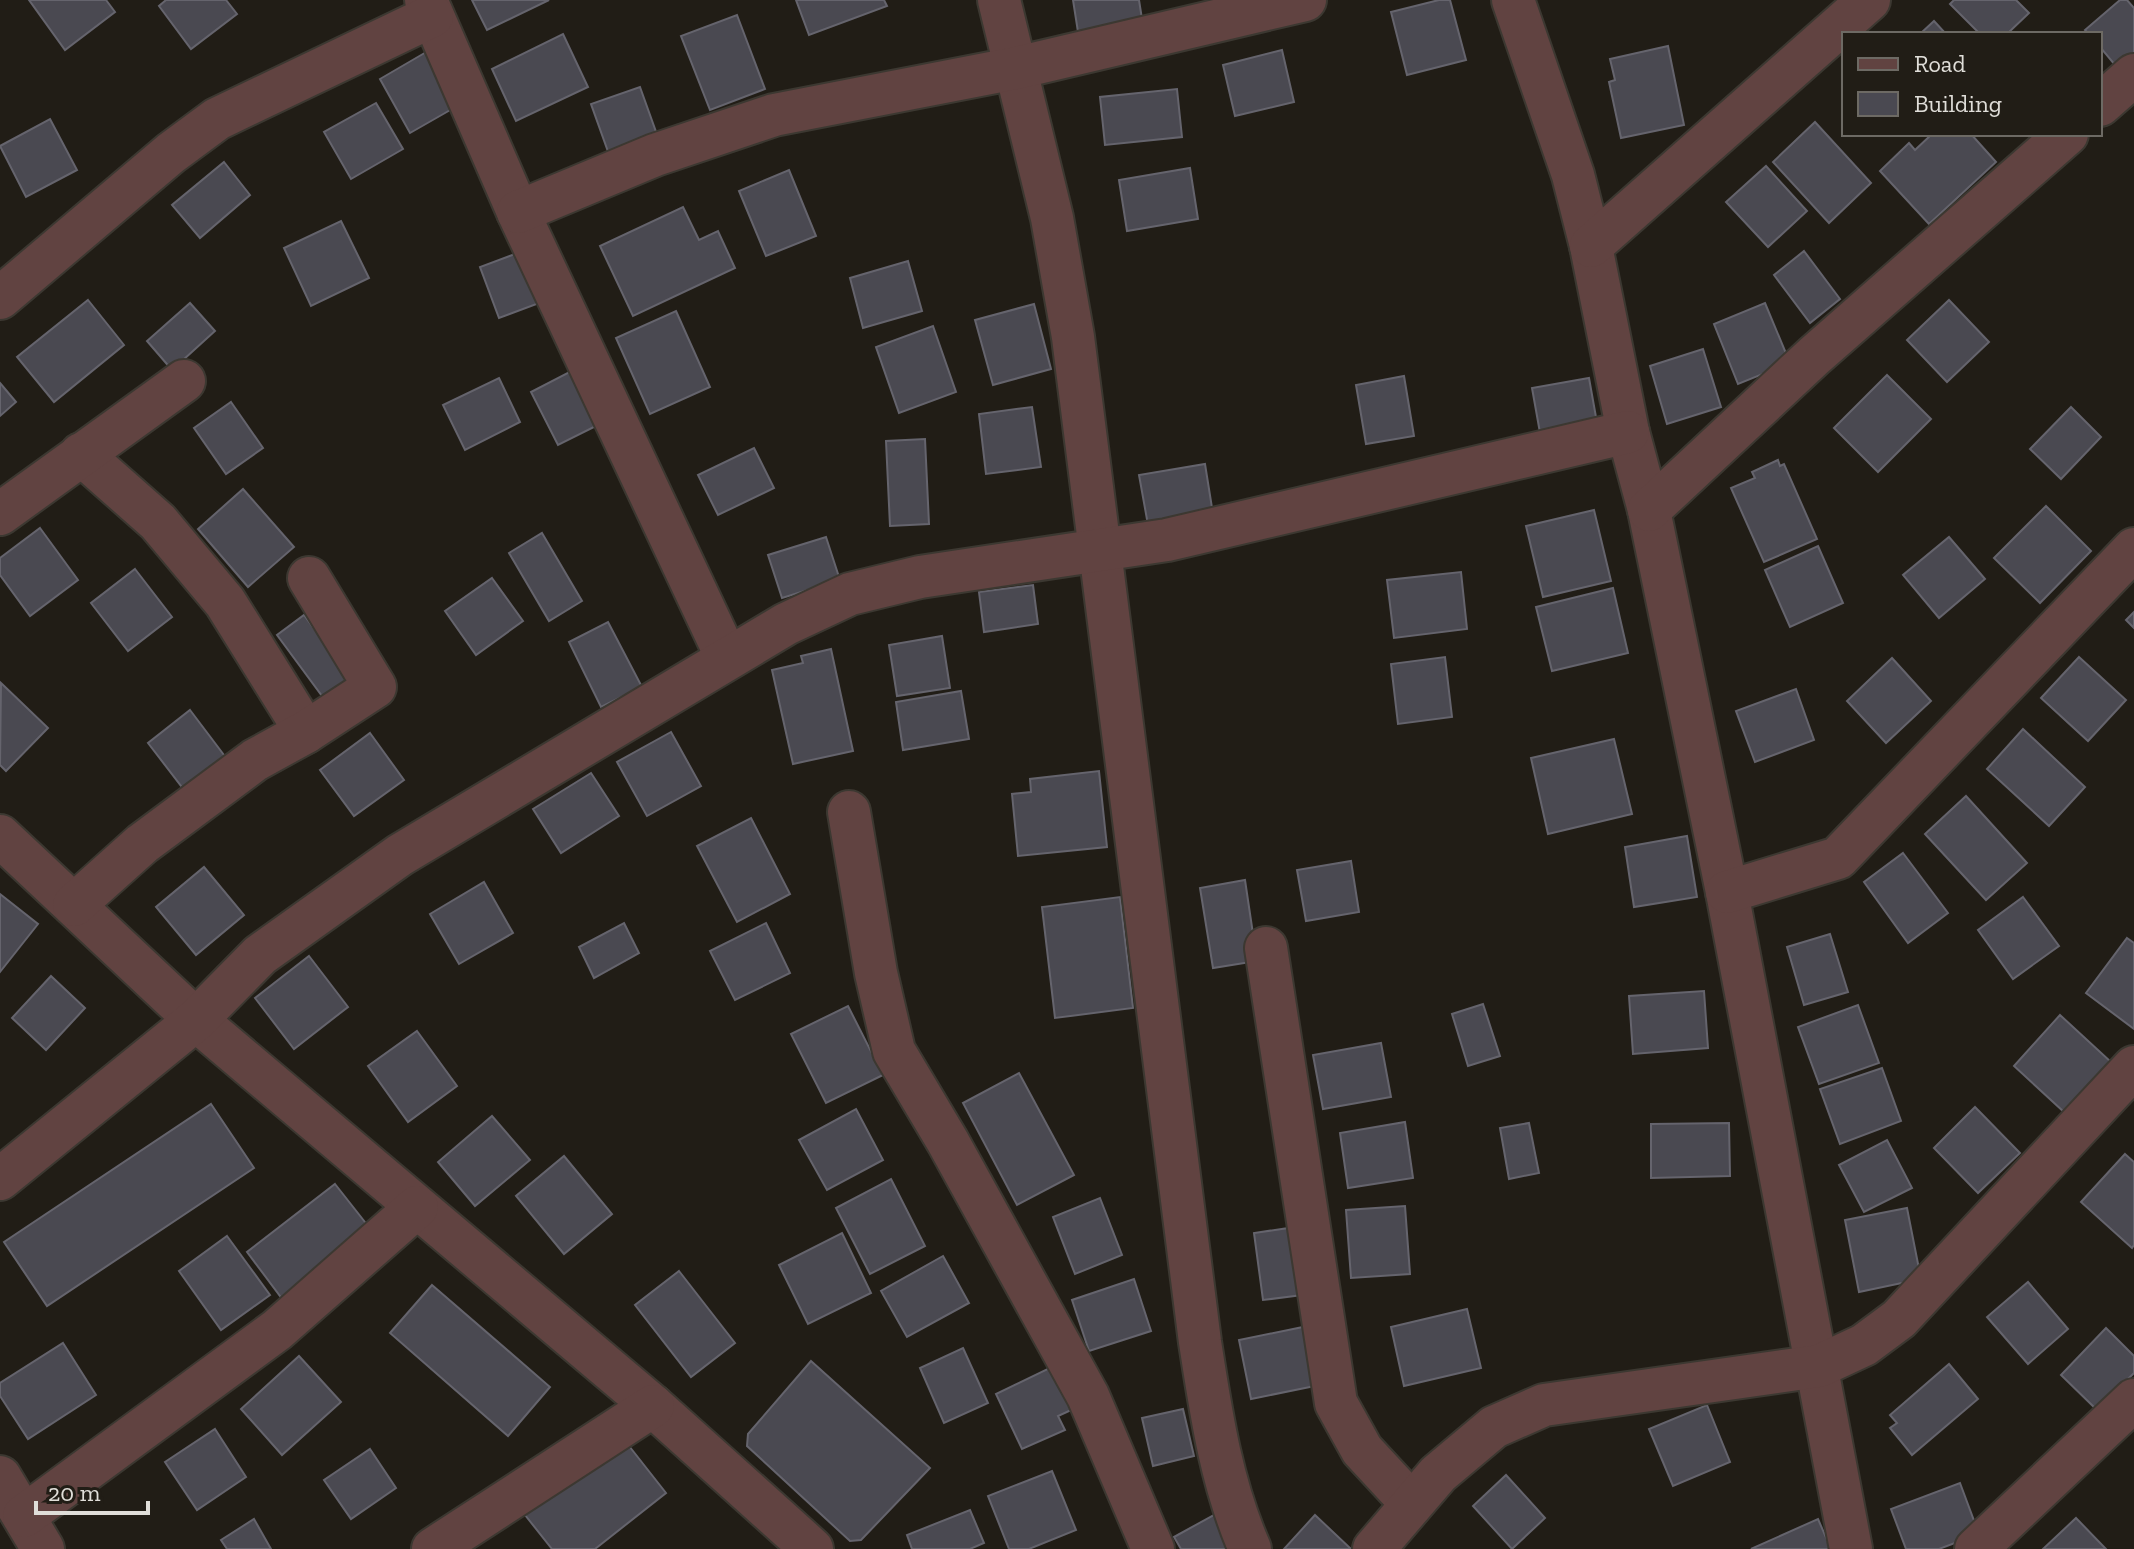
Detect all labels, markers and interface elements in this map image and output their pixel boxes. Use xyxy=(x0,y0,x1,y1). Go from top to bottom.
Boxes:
legend xyxy=(1842,32,2102,136)
text: Road xyxy=(1914,49,1966,78)
text: Building xyxy=(1914,89,2002,118)
scale bar xyxy=(36,1465,148,1515)
text: 20 m xyxy=(48,1478,101,1507)

